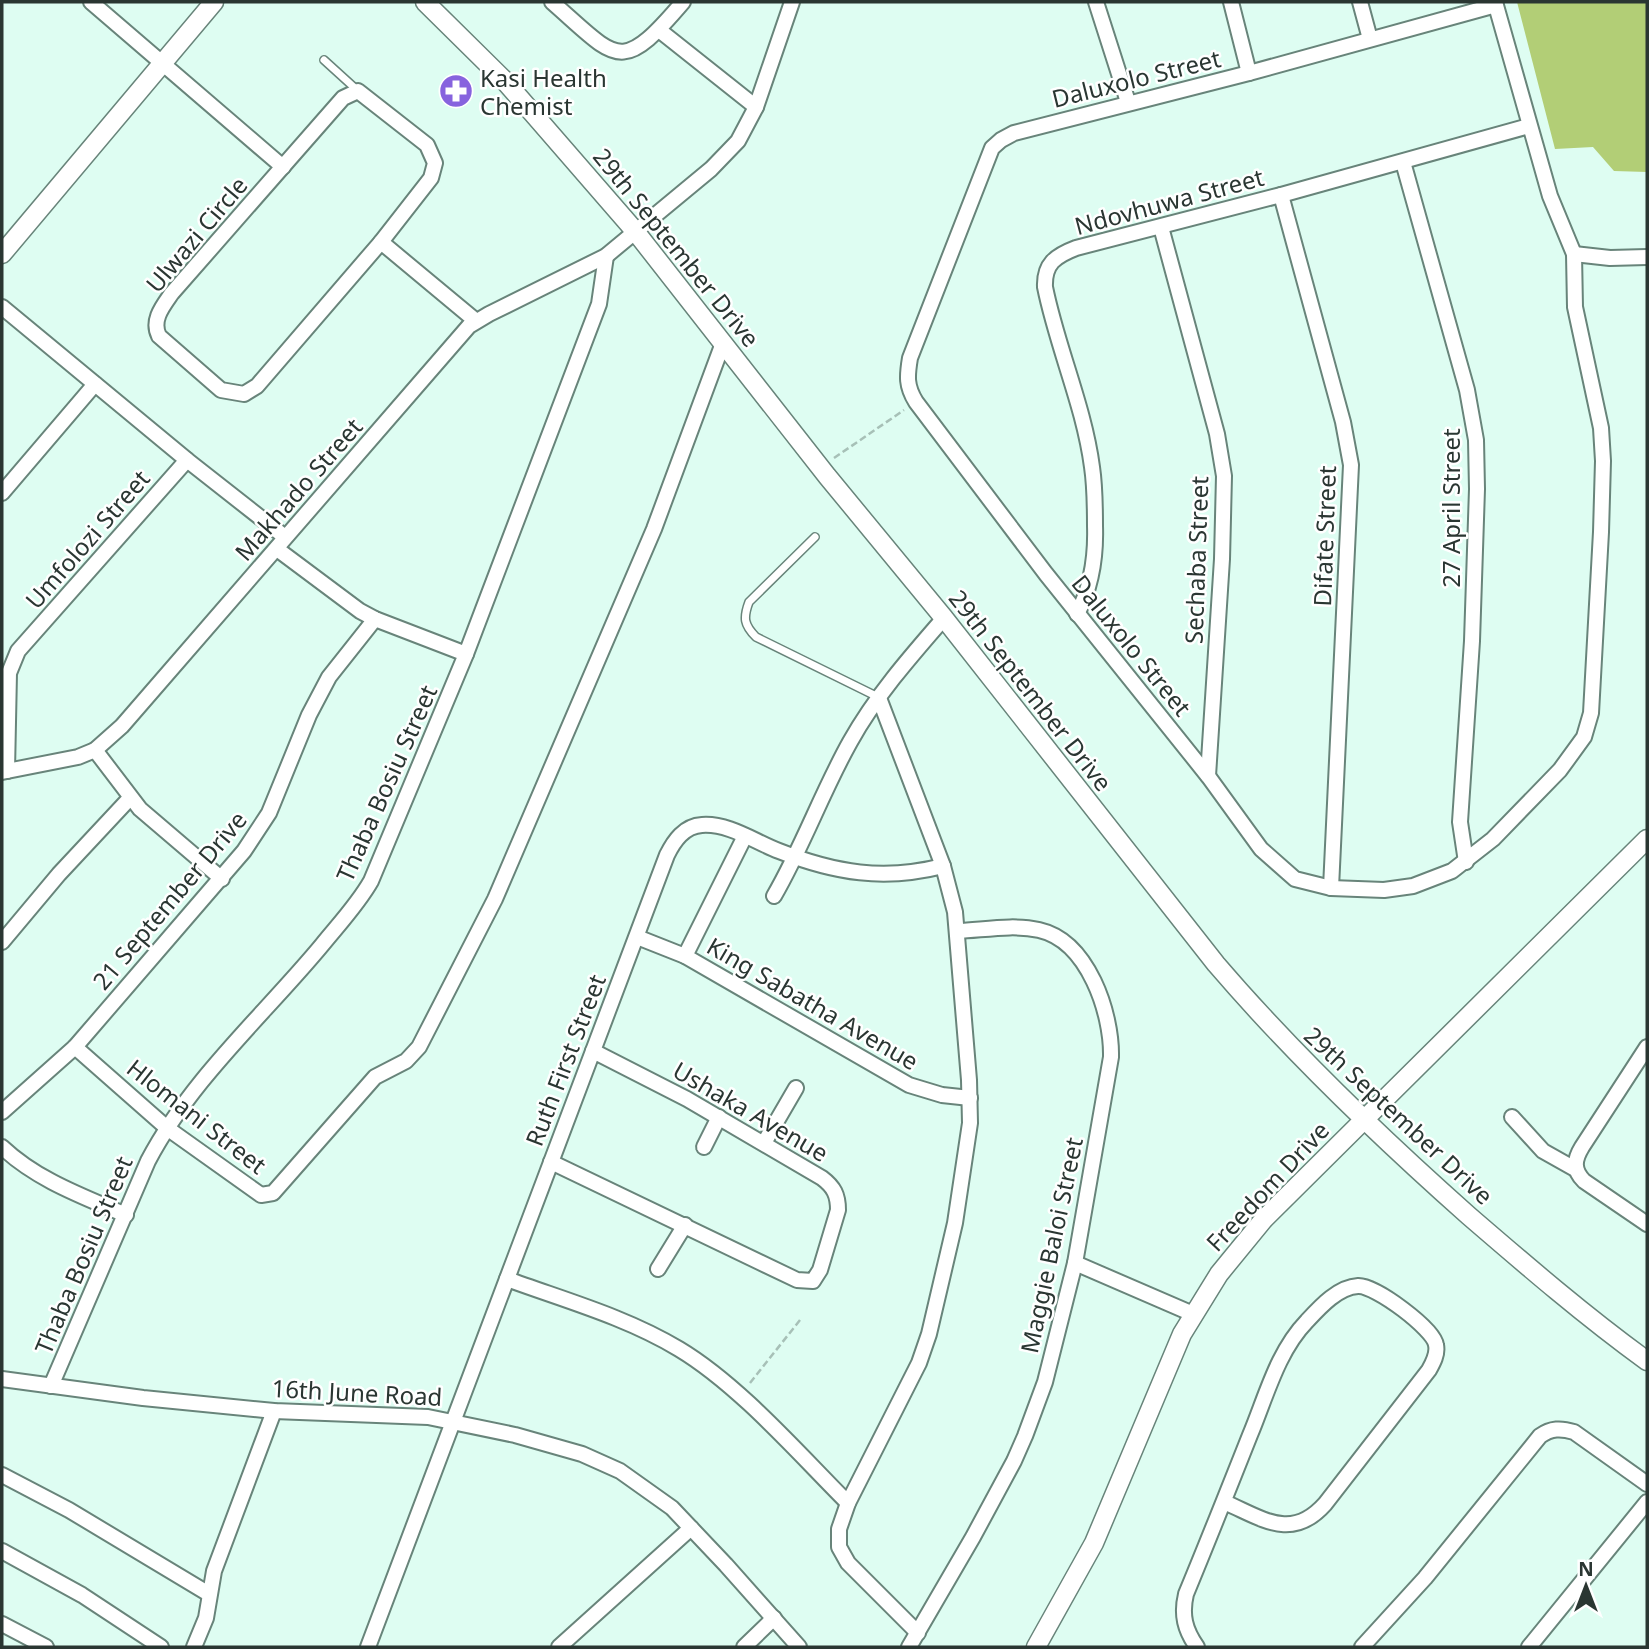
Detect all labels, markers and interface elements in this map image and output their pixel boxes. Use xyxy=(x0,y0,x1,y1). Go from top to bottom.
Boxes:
street label: Daluxolo Street xyxy=(1048,41,1224,115)
place label: Kasi Health Chemist xyxy=(480,61,607,122)
pharmacy icon: Kasi Health Chemist xyxy=(437,72,475,110)
street label: 29th September Drive xyxy=(586,141,768,353)
street label: Ndovhuwa Street xyxy=(1071,160,1268,242)
street label: Ulwazi Circle xyxy=(138,169,254,299)
street label: Makhado Street xyxy=(227,410,369,567)
street label: 27 April Street xyxy=(1434,428,1467,588)
street label: Umfolozi Street xyxy=(17,462,157,615)
street label: Difate Street xyxy=(1305,465,1343,607)
street label: Sechaba Street xyxy=(1177,475,1215,645)
street label: Daluxolo Street xyxy=(1065,568,1199,723)
street label: 29th September Drive xyxy=(942,582,1120,798)
street label: Thaba Bosiu Street xyxy=(328,679,444,887)
street label: 21 September Drive xyxy=(84,804,254,996)
street label: King Sabatha Avenue xyxy=(701,929,925,1077)
street label: Ruth First Street xyxy=(517,969,613,1151)
street label: 29th September Drive xyxy=(1297,1019,1501,1211)
street label: Hlomani Street xyxy=(120,1051,274,1181)
street label: Ushaka Avenue xyxy=(667,1053,835,1169)
street label: Freedom Drive xyxy=(1198,1114,1336,1258)
street label: Maggie Baloi Street xyxy=(1012,1134,1090,1356)
street label: Thaba Bosiu Street xyxy=(26,1151,140,1359)
street label: 16th June Road xyxy=(271,1371,443,1413)
north arrow xyxy=(1551,1551,1621,1621)
text: N xyxy=(1578,1556,1594,1582)

